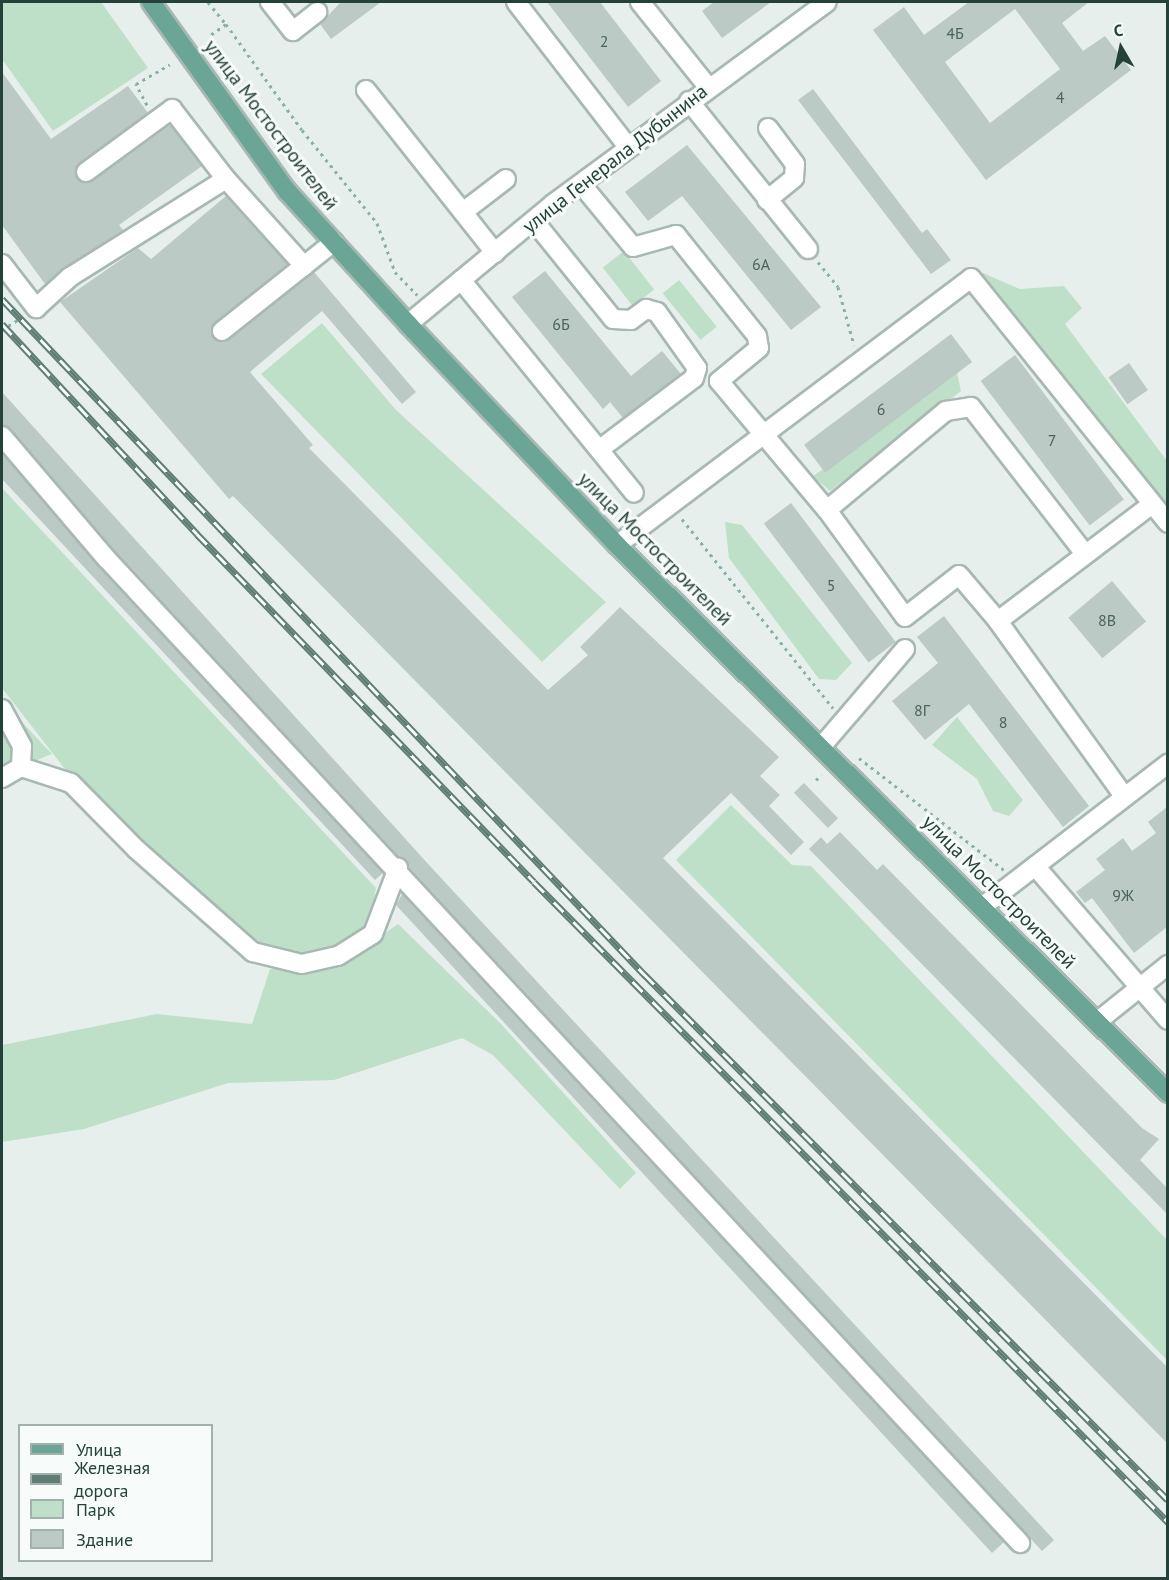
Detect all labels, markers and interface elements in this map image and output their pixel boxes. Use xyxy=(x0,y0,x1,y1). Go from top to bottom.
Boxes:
north arrow xyxy=(1091,18,1151,78)
text: С xyxy=(1112,20,1124,41)
house number: 4Б xyxy=(946,23,964,43)
house number: 2 xyxy=(600,31,608,51)
street label: улица Мостостроителей xyxy=(199,35,343,215)
street label: улица Генерала Дубынина xyxy=(518,79,712,239)
house number: 4 xyxy=(1056,87,1064,107)
house number: 6А xyxy=(752,254,770,274)
house number: 6Б xyxy=(552,314,570,334)
house number: 6 xyxy=(877,399,885,419)
house number: 7 xyxy=(1048,430,1056,450)
street label: улица Мостостроителей xyxy=(573,467,737,631)
house number: 5 xyxy=(827,575,835,595)
house number: 8В xyxy=(1098,610,1116,630)
house number: 8Г xyxy=(914,700,930,720)
house number: 8 xyxy=(999,712,1007,732)
street label: улица Мостостроителей xyxy=(917,810,1081,974)
house number: 9Ж xyxy=(1112,885,1134,905)
legend xyxy=(18,1424,213,1562)
text: Улица xyxy=(76,1438,122,1461)
text: Железная дорога xyxy=(74,1456,150,1502)
text: Парк xyxy=(76,1498,115,1521)
text: Здание xyxy=(76,1528,133,1551)

